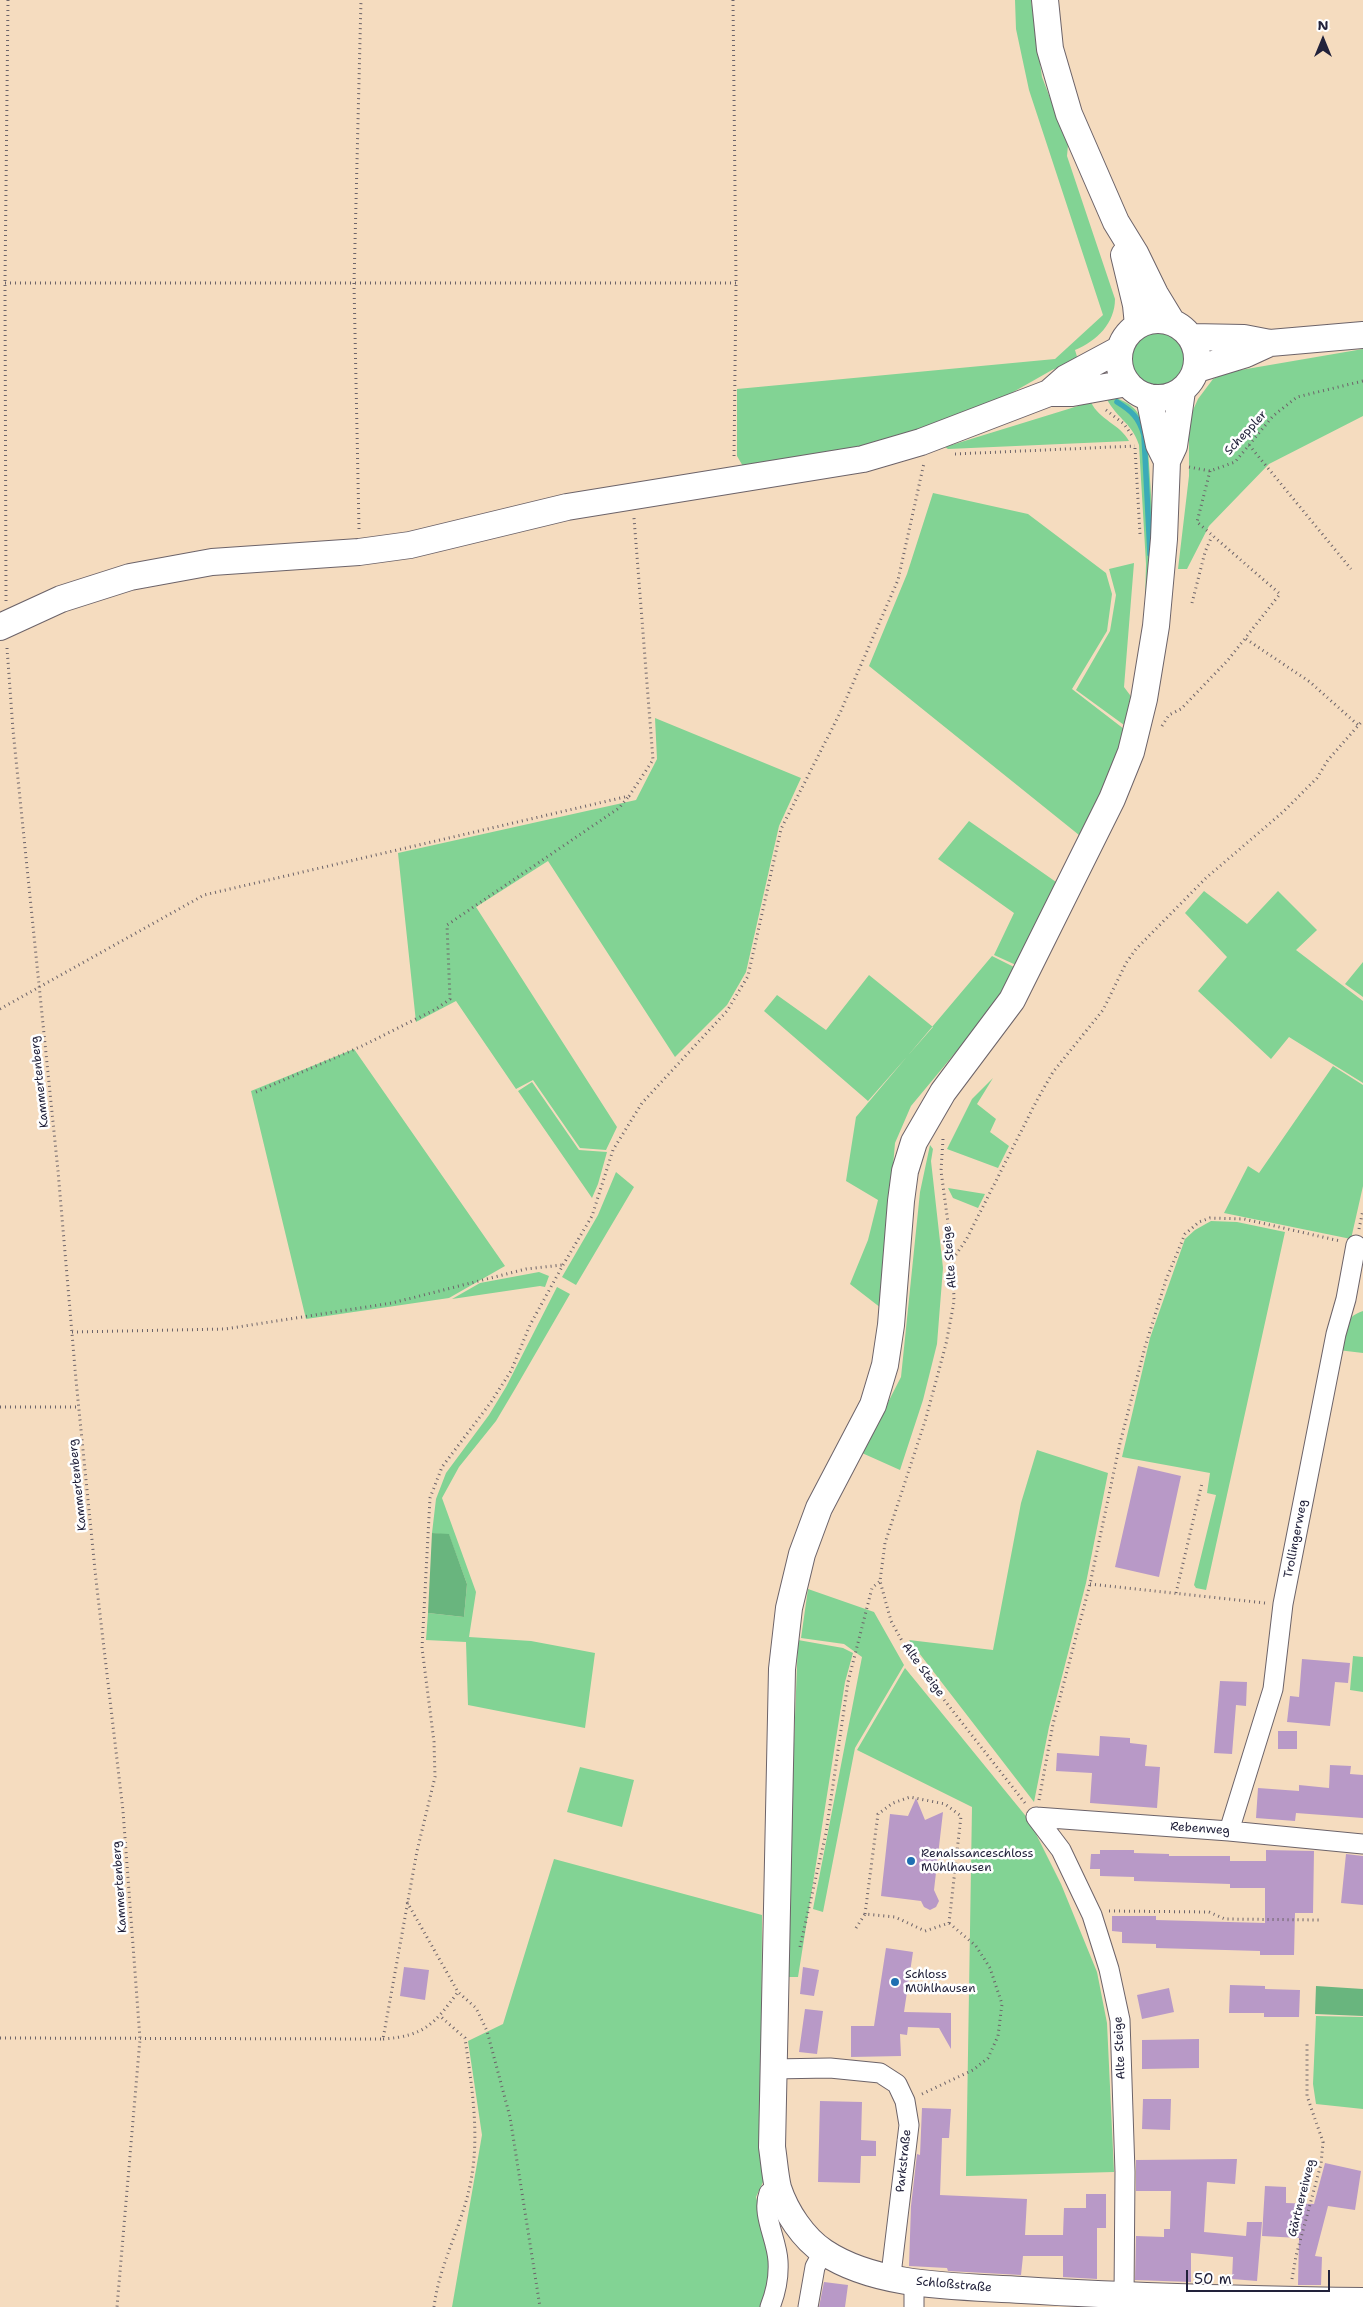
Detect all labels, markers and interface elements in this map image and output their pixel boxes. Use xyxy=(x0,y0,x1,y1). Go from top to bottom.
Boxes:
north arrow xyxy=(1298,15,1348,65)
text: N xyxy=(1317,16,1329,34)
street label: Scheppler xyxy=(1222,408,1270,458)
street label: Kammertenberg xyxy=(28,1035,52,1129)
street label: Alte Steige xyxy=(940,1225,960,1289)
street label: Kammertenberg xyxy=(66,1438,90,1532)
street label: Trollingerweg xyxy=(1281,1498,1311,1580)
street label: Alte Steige xyxy=(899,1640,947,1700)
street label: Rebenweg xyxy=(1170,1820,1230,1838)
street label: Kammertenberg xyxy=(110,1840,130,1934)
place label: Renaissanceschloss Mühlhausen xyxy=(921,1847,1033,1875)
marker: Renaissanceschloss Mühlhausen xyxy=(905,1855,917,1867)
place label: Schloss Mühlhausen xyxy=(905,1968,976,1996)
marker: Schloss Mühlhausen xyxy=(889,1976,901,1988)
street label: Alte Steige xyxy=(1111,2016,1129,2080)
street label: Parkstraße xyxy=(894,2129,914,2193)
street label: Gärtnereiweg xyxy=(1285,2158,1319,2238)
scale bar xyxy=(1188,2260,1332,2292)
text: 50 m xyxy=(1194,2269,1232,2289)
street label: Schloßstraße xyxy=(915,2275,993,2295)

